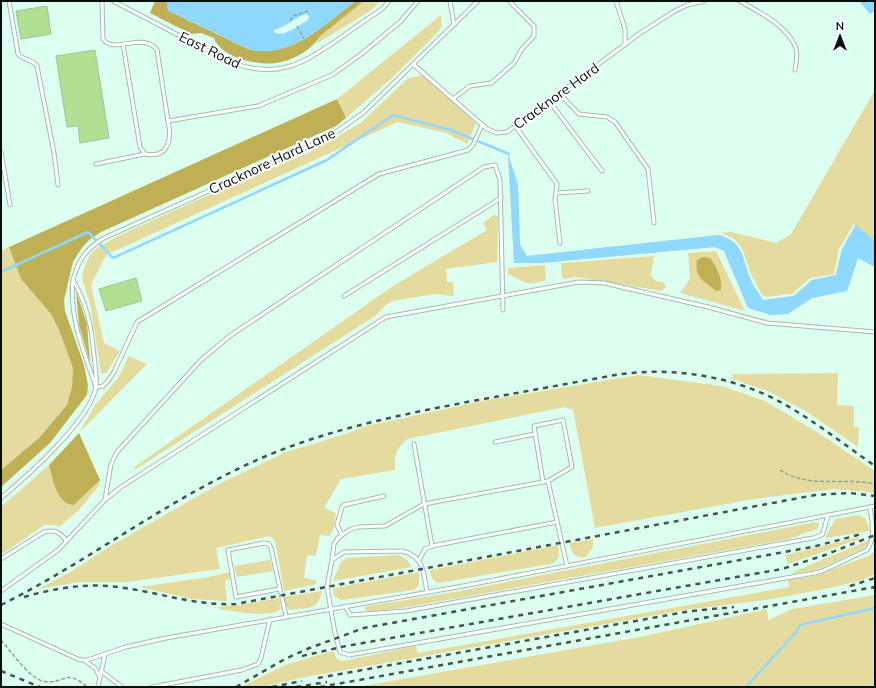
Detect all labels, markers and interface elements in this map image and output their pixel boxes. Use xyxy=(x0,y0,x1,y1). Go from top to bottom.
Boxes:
north arrow xyxy=(820,16,860,56)
text: N xyxy=(836,19,844,33)
street label: East Road xyxy=(176,27,244,73)
street label: Cracknore Hard xyxy=(509,59,603,133)
street label: Cracknore Hard Lane xyxy=(206,124,338,198)

